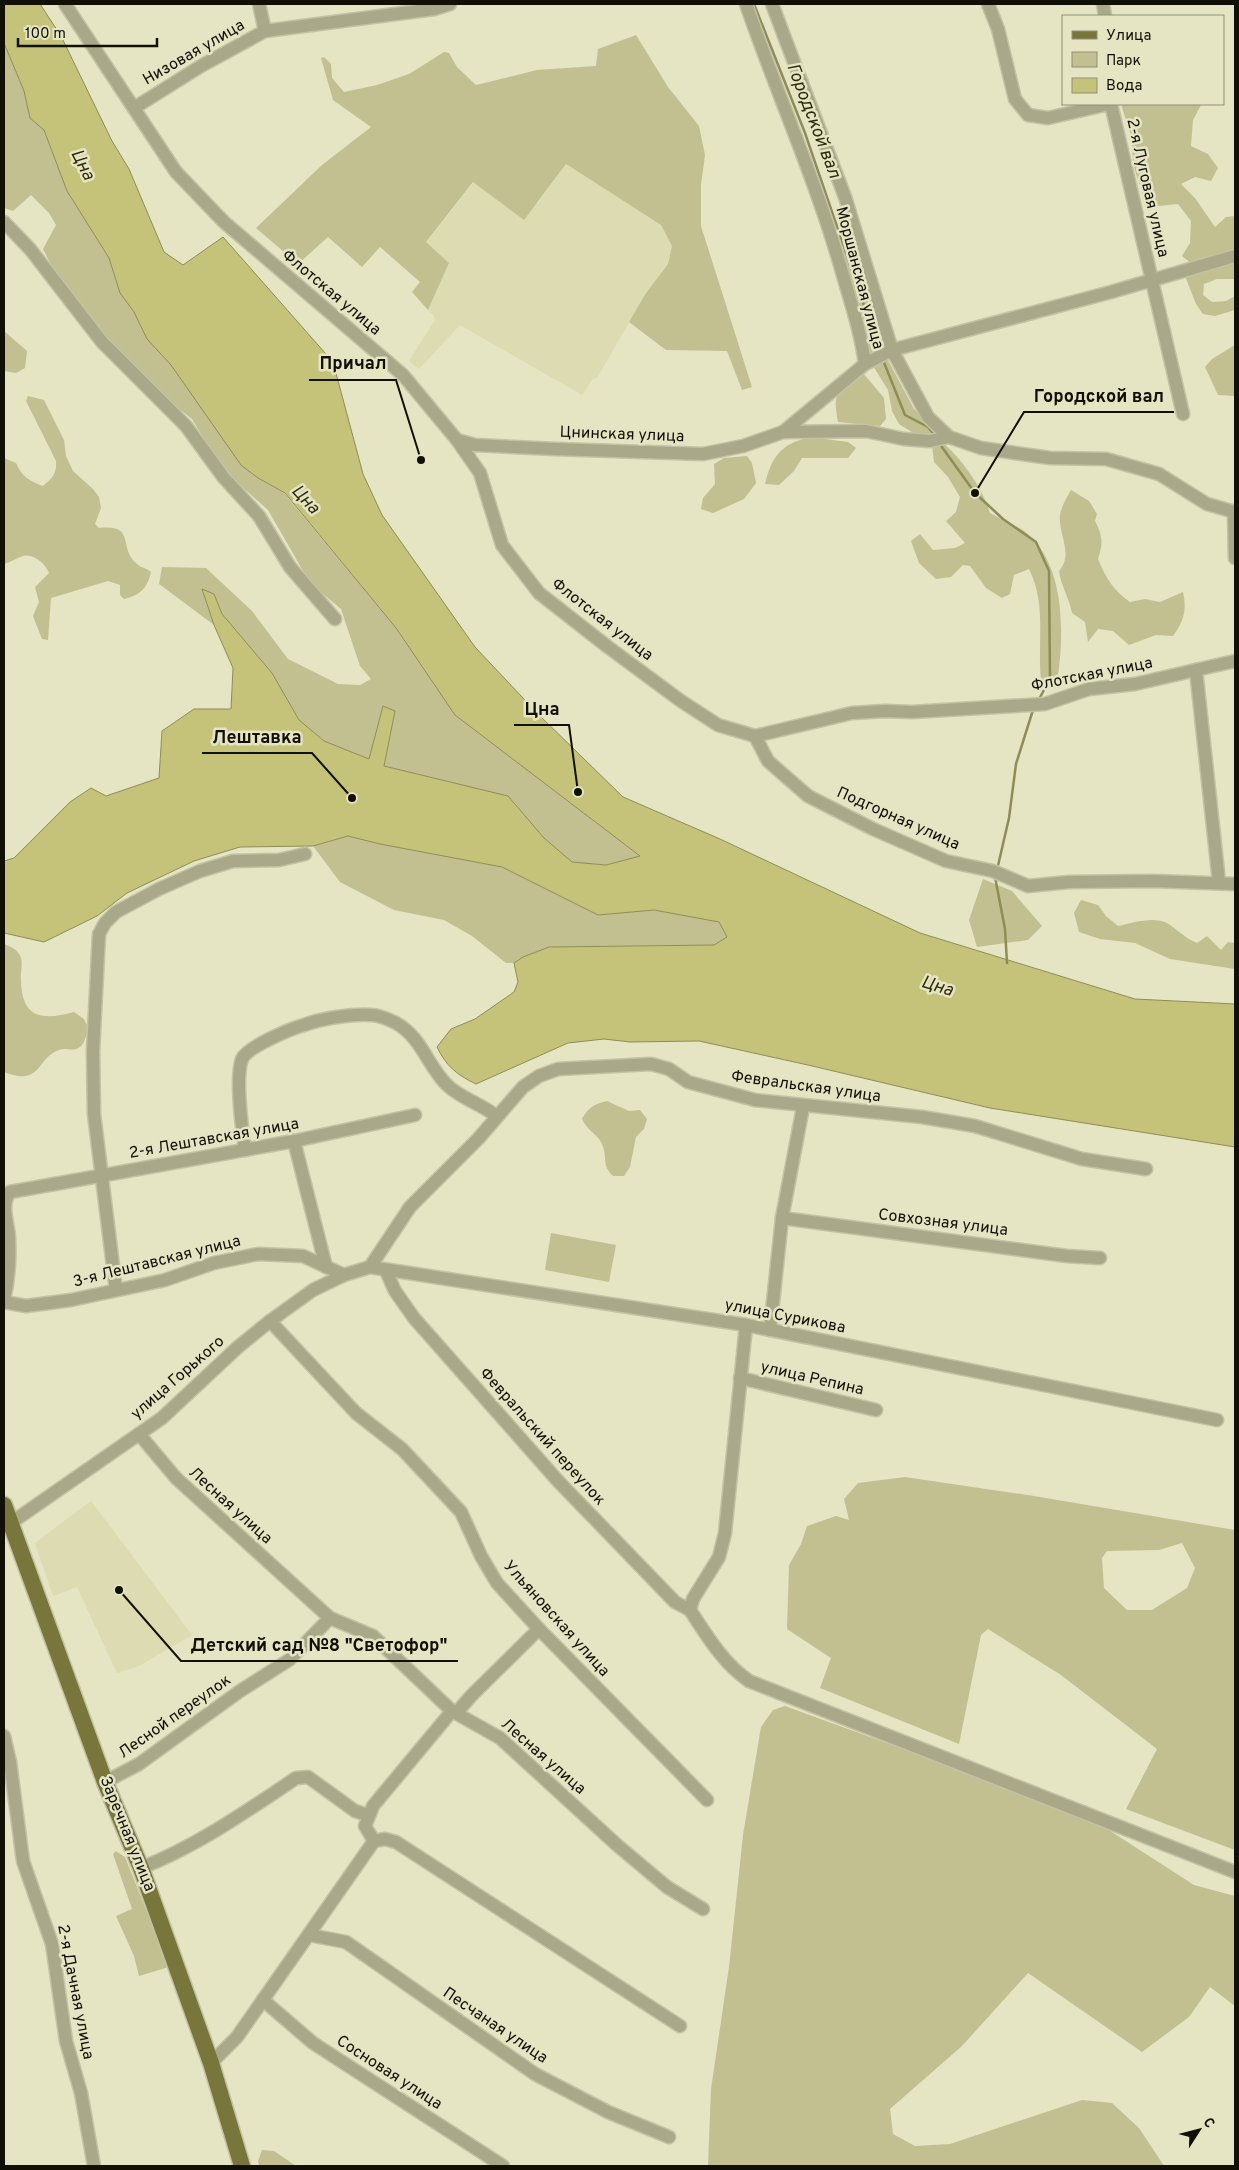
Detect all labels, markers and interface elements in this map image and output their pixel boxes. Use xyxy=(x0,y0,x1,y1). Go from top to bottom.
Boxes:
scale bar xyxy=(18,15,156,47)
legend xyxy=(1062,15,1224,105)
street label: Низовая улица xyxy=(139,16,249,90)
text: 100 m xyxy=(25,25,66,44)
text: Улица xyxy=(1106,27,1151,46)
text: Парк xyxy=(1106,52,1141,71)
water label: Городской вал xyxy=(780,60,846,182)
text: Вода xyxy=(1106,77,1142,96)
street label: 2-я Луговая улица xyxy=(1121,117,1173,259)
water label: Цна xyxy=(64,145,100,185)
street label: Моршанская улица xyxy=(830,205,888,351)
street label: Флотская улица xyxy=(277,246,385,340)
callout: Причал xyxy=(309,347,396,380)
text: Причал xyxy=(320,353,386,376)
callout: Городской вал xyxy=(1024,379,1174,412)
text: Городской вал xyxy=(1034,386,1164,409)
street label: Цнинская улица xyxy=(559,423,685,447)
water label: Цна xyxy=(286,480,325,520)
street label: Флотская улица xyxy=(547,574,657,666)
street label: Флотская улица xyxy=(1030,653,1154,697)
callout: Цна xyxy=(514,692,569,725)
text: Цна xyxy=(524,699,560,722)
callout: Лештавка xyxy=(202,720,312,753)
text: Лештавка xyxy=(212,727,302,750)
street label: Подгорная улица xyxy=(833,783,963,855)
water label: Цна xyxy=(918,971,956,1003)
street label: Февральская улица xyxy=(730,1067,882,1107)
street label: 2-я Лештавская улица xyxy=(127,1114,301,1164)
street label: Совхозная улица xyxy=(877,1205,1009,1241)
street label: 3-я Лештавская улица xyxy=(71,1232,243,1292)
street label: улица Сурикова xyxy=(723,1295,847,1339)
street label: улица Горького xyxy=(127,1332,229,1424)
street label: улица Репина xyxy=(758,1357,866,1401)
street label: Февральский переулок xyxy=(475,1364,609,1510)
street label: Лесная улица xyxy=(184,1463,276,1549)
street label: Ульяновская улица xyxy=(499,1557,613,1681)
callout: Детский сад №8 "Светофор" xyxy=(181,1628,458,1661)
text: Детский сад №8 "Светофор" xyxy=(191,1635,447,1658)
street label: Лесной переулок xyxy=(115,1671,235,1763)
street label: Лесная улица xyxy=(496,1715,590,1799)
street label: Заречная улица xyxy=(95,1773,159,1895)
street label: 2-я Дачная улица xyxy=(52,1923,98,2061)
street label: Песчаная улица xyxy=(439,1983,551,2069)
street label: Сосновая улица xyxy=(332,2031,446,2115)
north arrow xyxy=(1174,2105,1224,2155)
text: С xyxy=(1199,2115,1218,2132)

